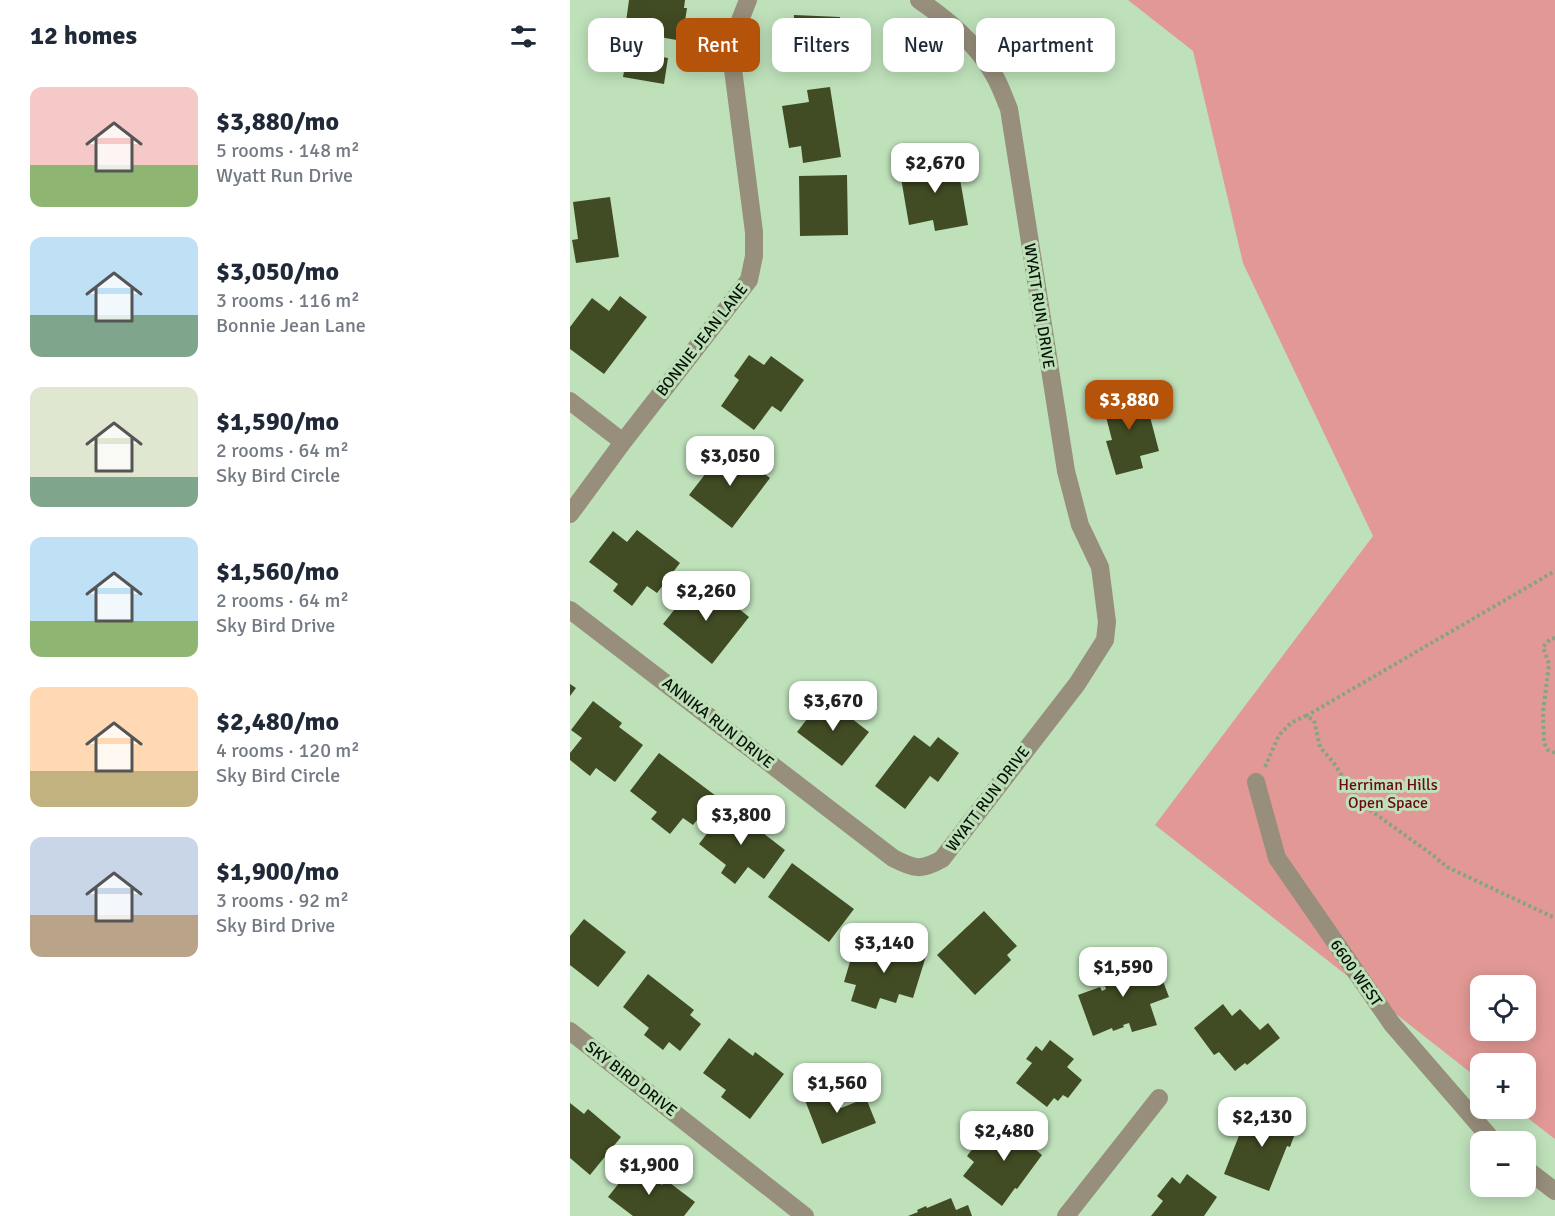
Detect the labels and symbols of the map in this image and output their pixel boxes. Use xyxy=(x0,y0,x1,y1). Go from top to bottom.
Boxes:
pin: $2,670 xyxy=(886,143,984,194)
street label: WYATT RUN DRIVE xyxy=(1019,242,1059,370)
street label: BONNIE JEAN LANE xyxy=(652,280,752,400)
pin: $3,880 xyxy=(1080,380,1178,431)
pin: $3,050 xyxy=(681,436,779,487)
pin: $2,260 xyxy=(657,571,755,622)
street label: ANNIKA RUN DRIVE xyxy=(658,673,778,773)
pin: $3,670 xyxy=(784,681,882,732)
street label: WYATT RUN DRIVE xyxy=(942,742,1034,856)
park label: Herriman Hills Open Space xyxy=(1338,775,1438,813)
pin: $3,800 xyxy=(692,795,790,846)
pin: $3,140 xyxy=(835,923,933,974)
street label: 6600 WEST xyxy=(1326,936,1386,1010)
pin: $1,590 xyxy=(1074,947,1172,998)
street label: SKY BIRD DRIVE xyxy=(581,1037,681,1121)
pin: $1,560 xyxy=(788,1063,886,1114)
pin: $2,130 xyxy=(1213,1097,1311,1148)
pin: $2,480 xyxy=(955,1111,1053,1162)
pin: $1,900 xyxy=(600,1145,698,1196)

